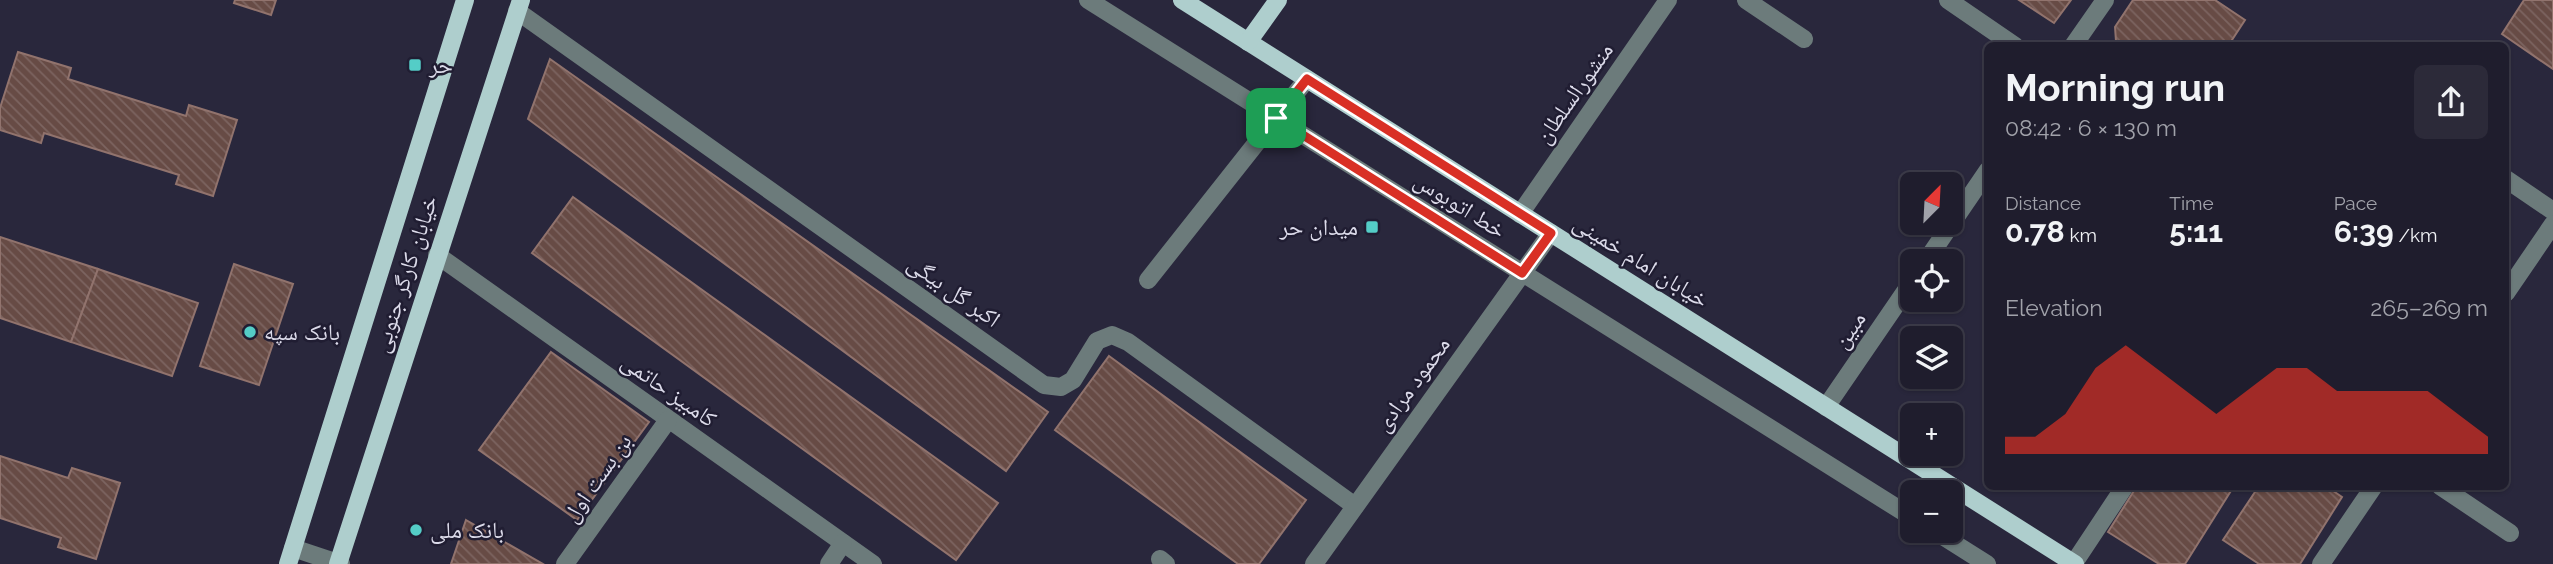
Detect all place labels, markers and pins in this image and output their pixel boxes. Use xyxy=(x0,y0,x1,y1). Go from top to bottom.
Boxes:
place label: حر xyxy=(428,51,453,78)
marker: حر xyxy=(407,57,423,73)
pin xyxy=(1246,88,1306,148)
place label: میدان حر xyxy=(1279,213,1358,241)
marker: میدان حر xyxy=(1364,219,1380,235)
place label: بانک سپه xyxy=(264,318,340,346)
marker: بانک سپه xyxy=(242,324,258,340)
place label: بانک ملی xyxy=(430,516,504,544)
marker: بانک ملی xyxy=(408,522,424,538)

